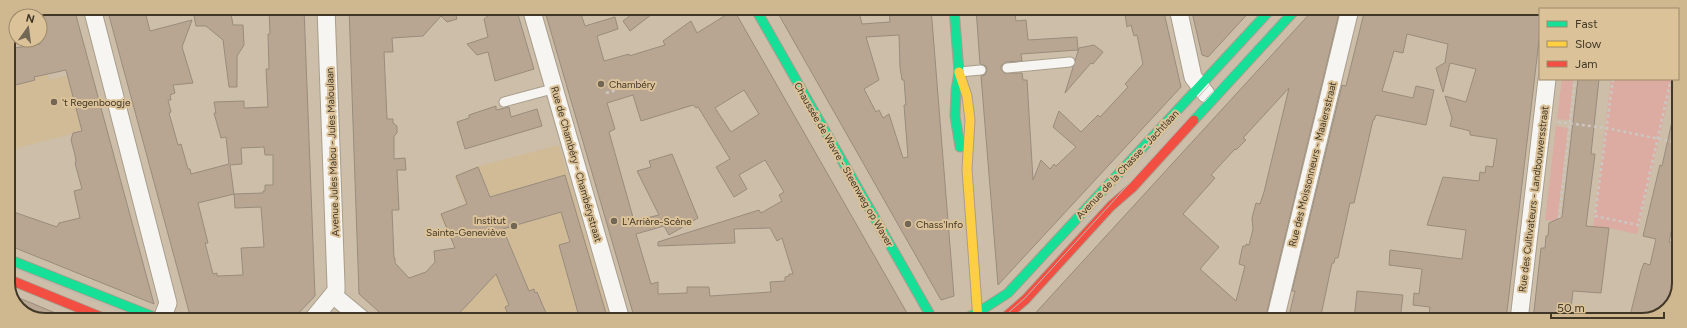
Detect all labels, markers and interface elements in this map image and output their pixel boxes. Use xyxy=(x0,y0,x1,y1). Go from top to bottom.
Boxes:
north arrow xyxy=(8,8,48,48)
legend xyxy=(1539,8,1679,80)
text: N xyxy=(25,11,36,26)
text: Fast xyxy=(1575,17,1598,31)
text: Slow xyxy=(1575,37,1602,51)
text: Jam xyxy=(1575,57,1598,71)
street label: Avenue Jules Malou - Jules Maloulaan xyxy=(323,67,342,237)
place label: Chambéry xyxy=(609,78,656,91)
marker: Chambéry xyxy=(596,79,606,89)
street label: Chaussée de Wavre - Steenweg op Waver xyxy=(791,80,896,249)
street label: Rue des Moissonneurs - Maaiersstraat xyxy=(1286,80,1339,248)
street label: Rue de Chambéry - Chambérystraat xyxy=(548,85,605,244)
place label: 't Regenboogje xyxy=(62,96,131,109)
marker: 't Regenboogje xyxy=(49,97,59,107)
street label: Rue des Cultivateurs - Landbouwersstraat xyxy=(1516,105,1551,293)
street label: Avenue de la Chasse - Jachtlaan xyxy=(1073,107,1182,222)
place label: Institut Sainte-Geneviève xyxy=(426,214,507,239)
place label: L'Arrière-Scène xyxy=(622,215,692,228)
marker: L'Arrière-Scène xyxy=(609,216,619,226)
place label: Chass'Info xyxy=(916,218,963,231)
marker: Chass'Info xyxy=(903,219,913,229)
marker: Institut Sainte-Geneviève xyxy=(509,221,519,231)
scale bar xyxy=(1551,294,1664,320)
text: 50 m xyxy=(1557,301,1585,315)

